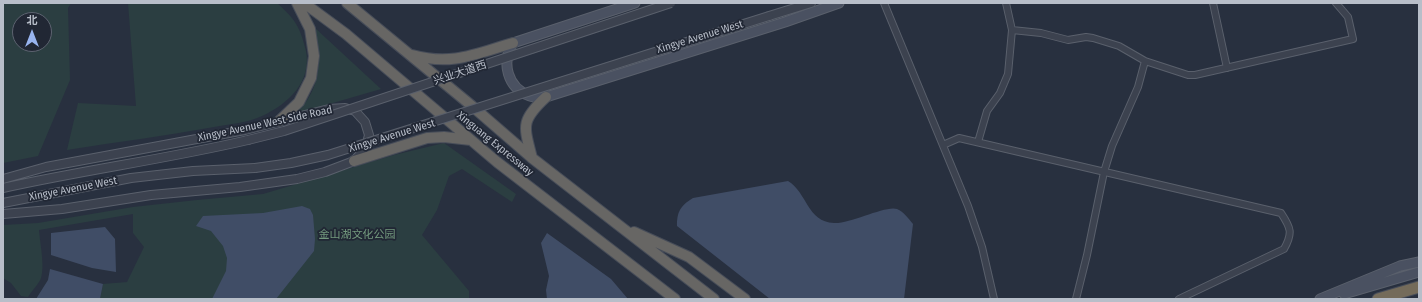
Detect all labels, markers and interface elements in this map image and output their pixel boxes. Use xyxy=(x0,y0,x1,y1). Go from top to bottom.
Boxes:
north arrow xyxy=(12,12,52,52)
text: 北 xyxy=(27,14,38,27)
street label: Xingye Avenue West xyxy=(655,18,745,56)
street label: 兴业大道西 xyxy=(432,58,488,88)
street label: Xingye Avenue West Side Road xyxy=(197,103,333,145)
street label: Xinguang Expressway xyxy=(454,109,536,179)
street label: Xingye Avenue West xyxy=(347,117,437,155)
street label: Xingye Avenue West xyxy=(28,174,118,204)
park label: 金山湖文化公园 xyxy=(319,228,395,242)

